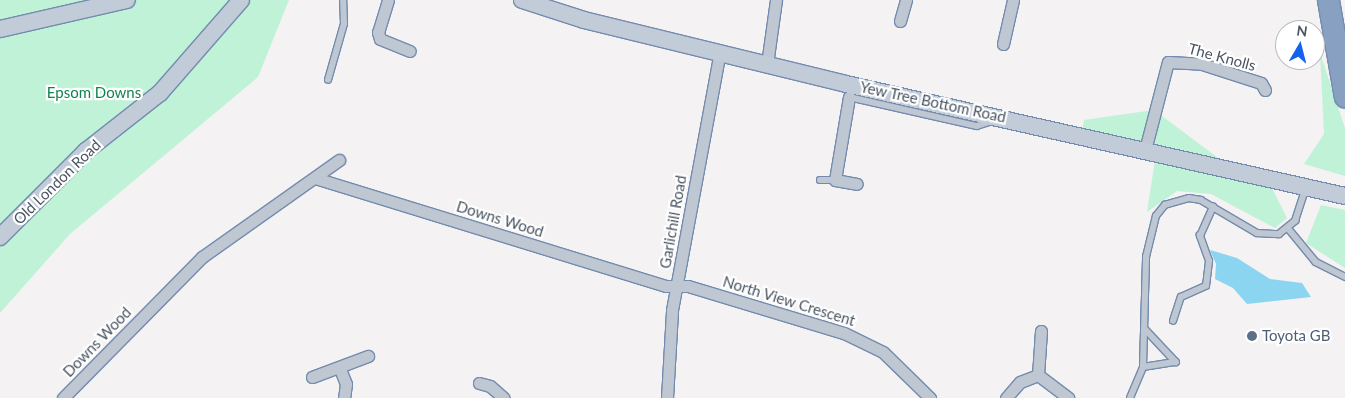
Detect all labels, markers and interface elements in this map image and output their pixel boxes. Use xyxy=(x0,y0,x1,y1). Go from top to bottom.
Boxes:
north arrow xyxy=(1275,20,1325,70)
text: N xyxy=(1295,21,1309,40)
street label: The Knolls xyxy=(1186,39,1258,75)
street label: Yew Tree Bottom Road xyxy=(858,78,1008,126)
park label: Epsom Downs xyxy=(47,84,141,102)
street label: Old London Road xyxy=(10,136,104,228)
street label: Garlichill Road xyxy=(656,174,690,270)
street label: Downs Wood xyxy=(454,197,546,241)
street label: North View Crescent xyxy=(720,272,858,330)
street label: Downs Wood xyxy=(59,303,135,381)
place label: Toyota GB xyxy=(1262,327,1331,345)
marker: Toyota GB xyxy=(1246,330,1258,342)

